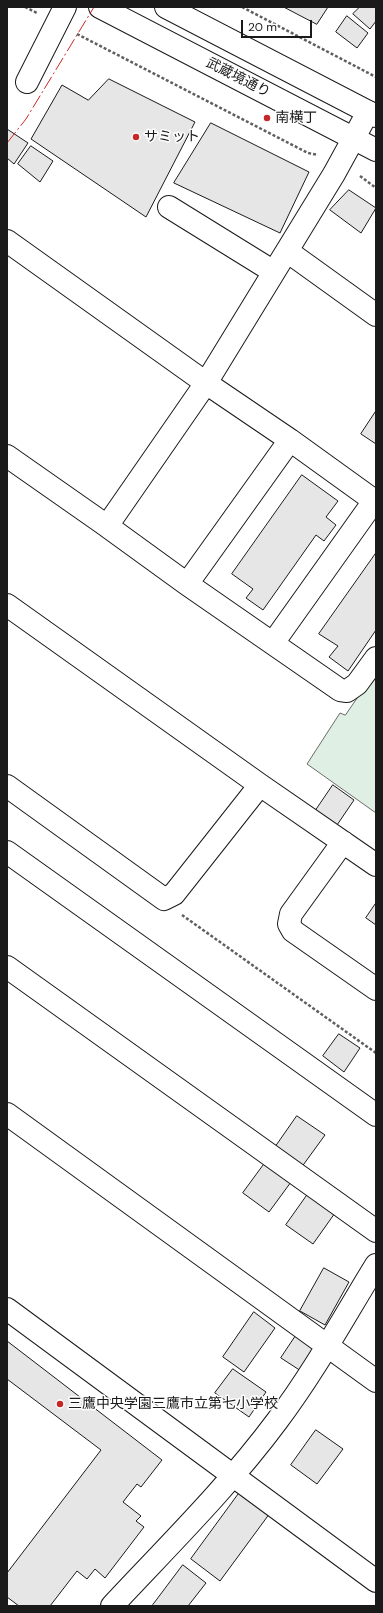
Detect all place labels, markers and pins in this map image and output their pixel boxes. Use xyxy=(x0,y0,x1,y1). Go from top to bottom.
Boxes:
place label: 南横丁 xyxy=(275,110,317,126)
marker: 南横丁 xyxy=(262,113,272,123)
place label: サミット xyxy=(144,129,200,145)
marker: サミット xyxy=(131,132,141,142)
place label: 三鷹中央学園三鷹市立第七小学校 xyxy=(68,1396,278,1412)
marker: 三鷹中央学園三鷹市立第七小学校 xyxy=(55,1399,65,1409)

